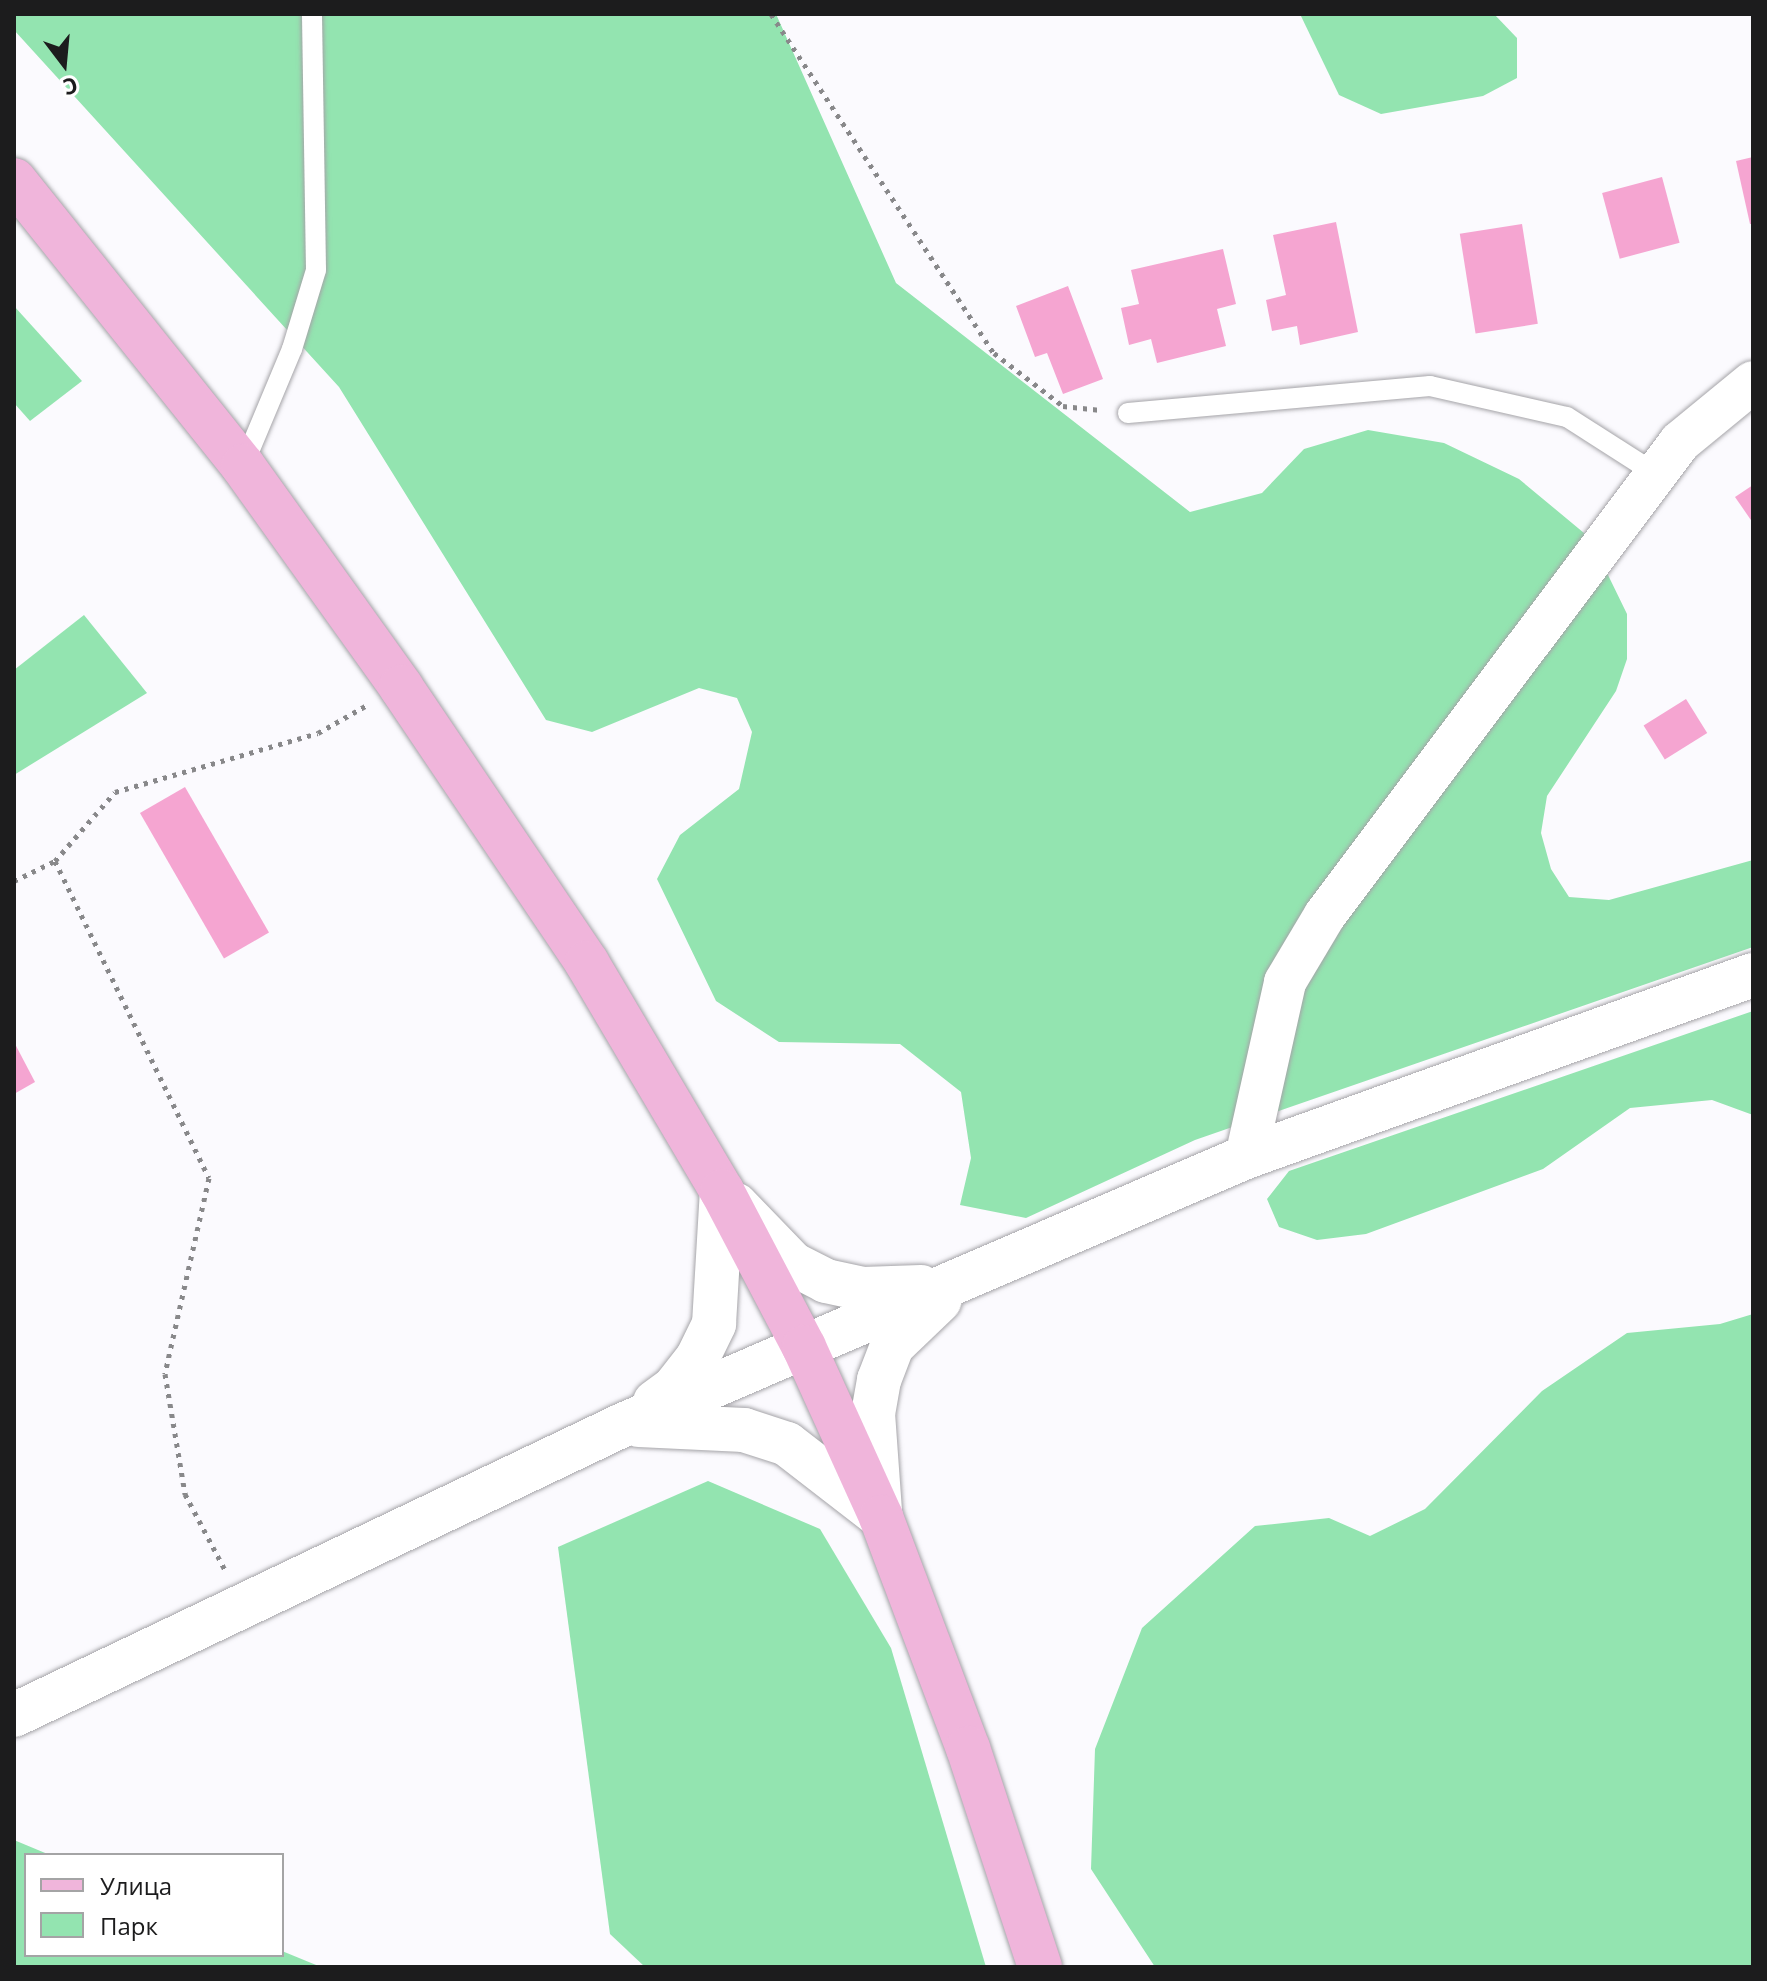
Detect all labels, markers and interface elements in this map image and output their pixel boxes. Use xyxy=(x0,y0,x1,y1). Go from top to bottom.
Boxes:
north arrow xyxy=(24,24,104,104)
text: С xyxy=(60,71,81,103)
legend xyxy=(24,1853,284,1957)
text: Улица xyxy=(100,1869,172,1902)
text: Парк xyxy=(100,1909,158,1942)

